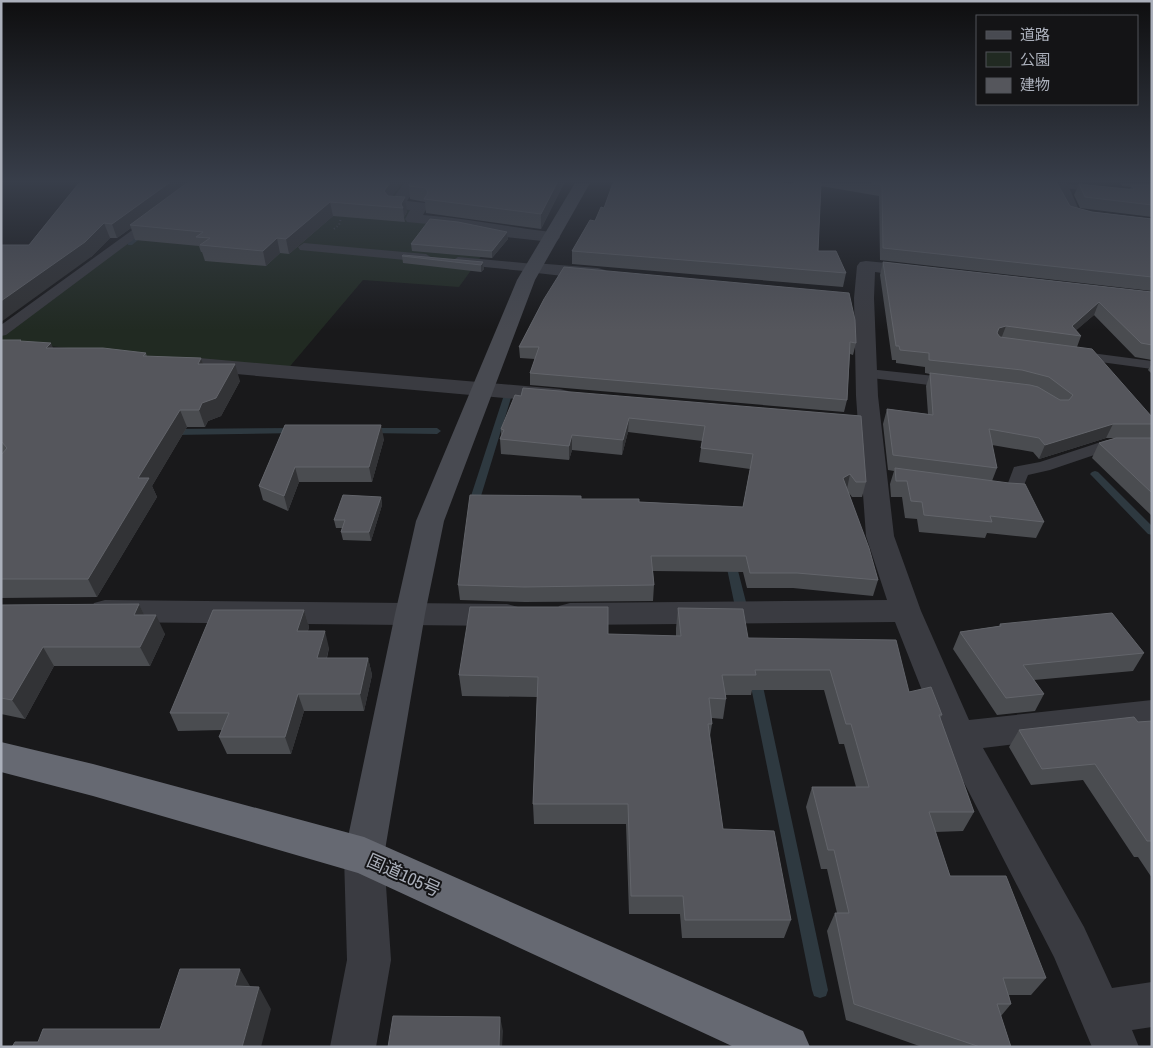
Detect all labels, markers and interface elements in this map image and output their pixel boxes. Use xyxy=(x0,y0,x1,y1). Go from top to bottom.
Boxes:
legend xyxy=(976,15,1138,105)
text: 道路 xyxy=(1020,24,1050,45)
text: 公園 xyxy=(1020,49,1050,70)
text: 建物 xyxy=(1020,74,1050,95)
street label: 国道105号 xyxy=(363,848,445,902)

